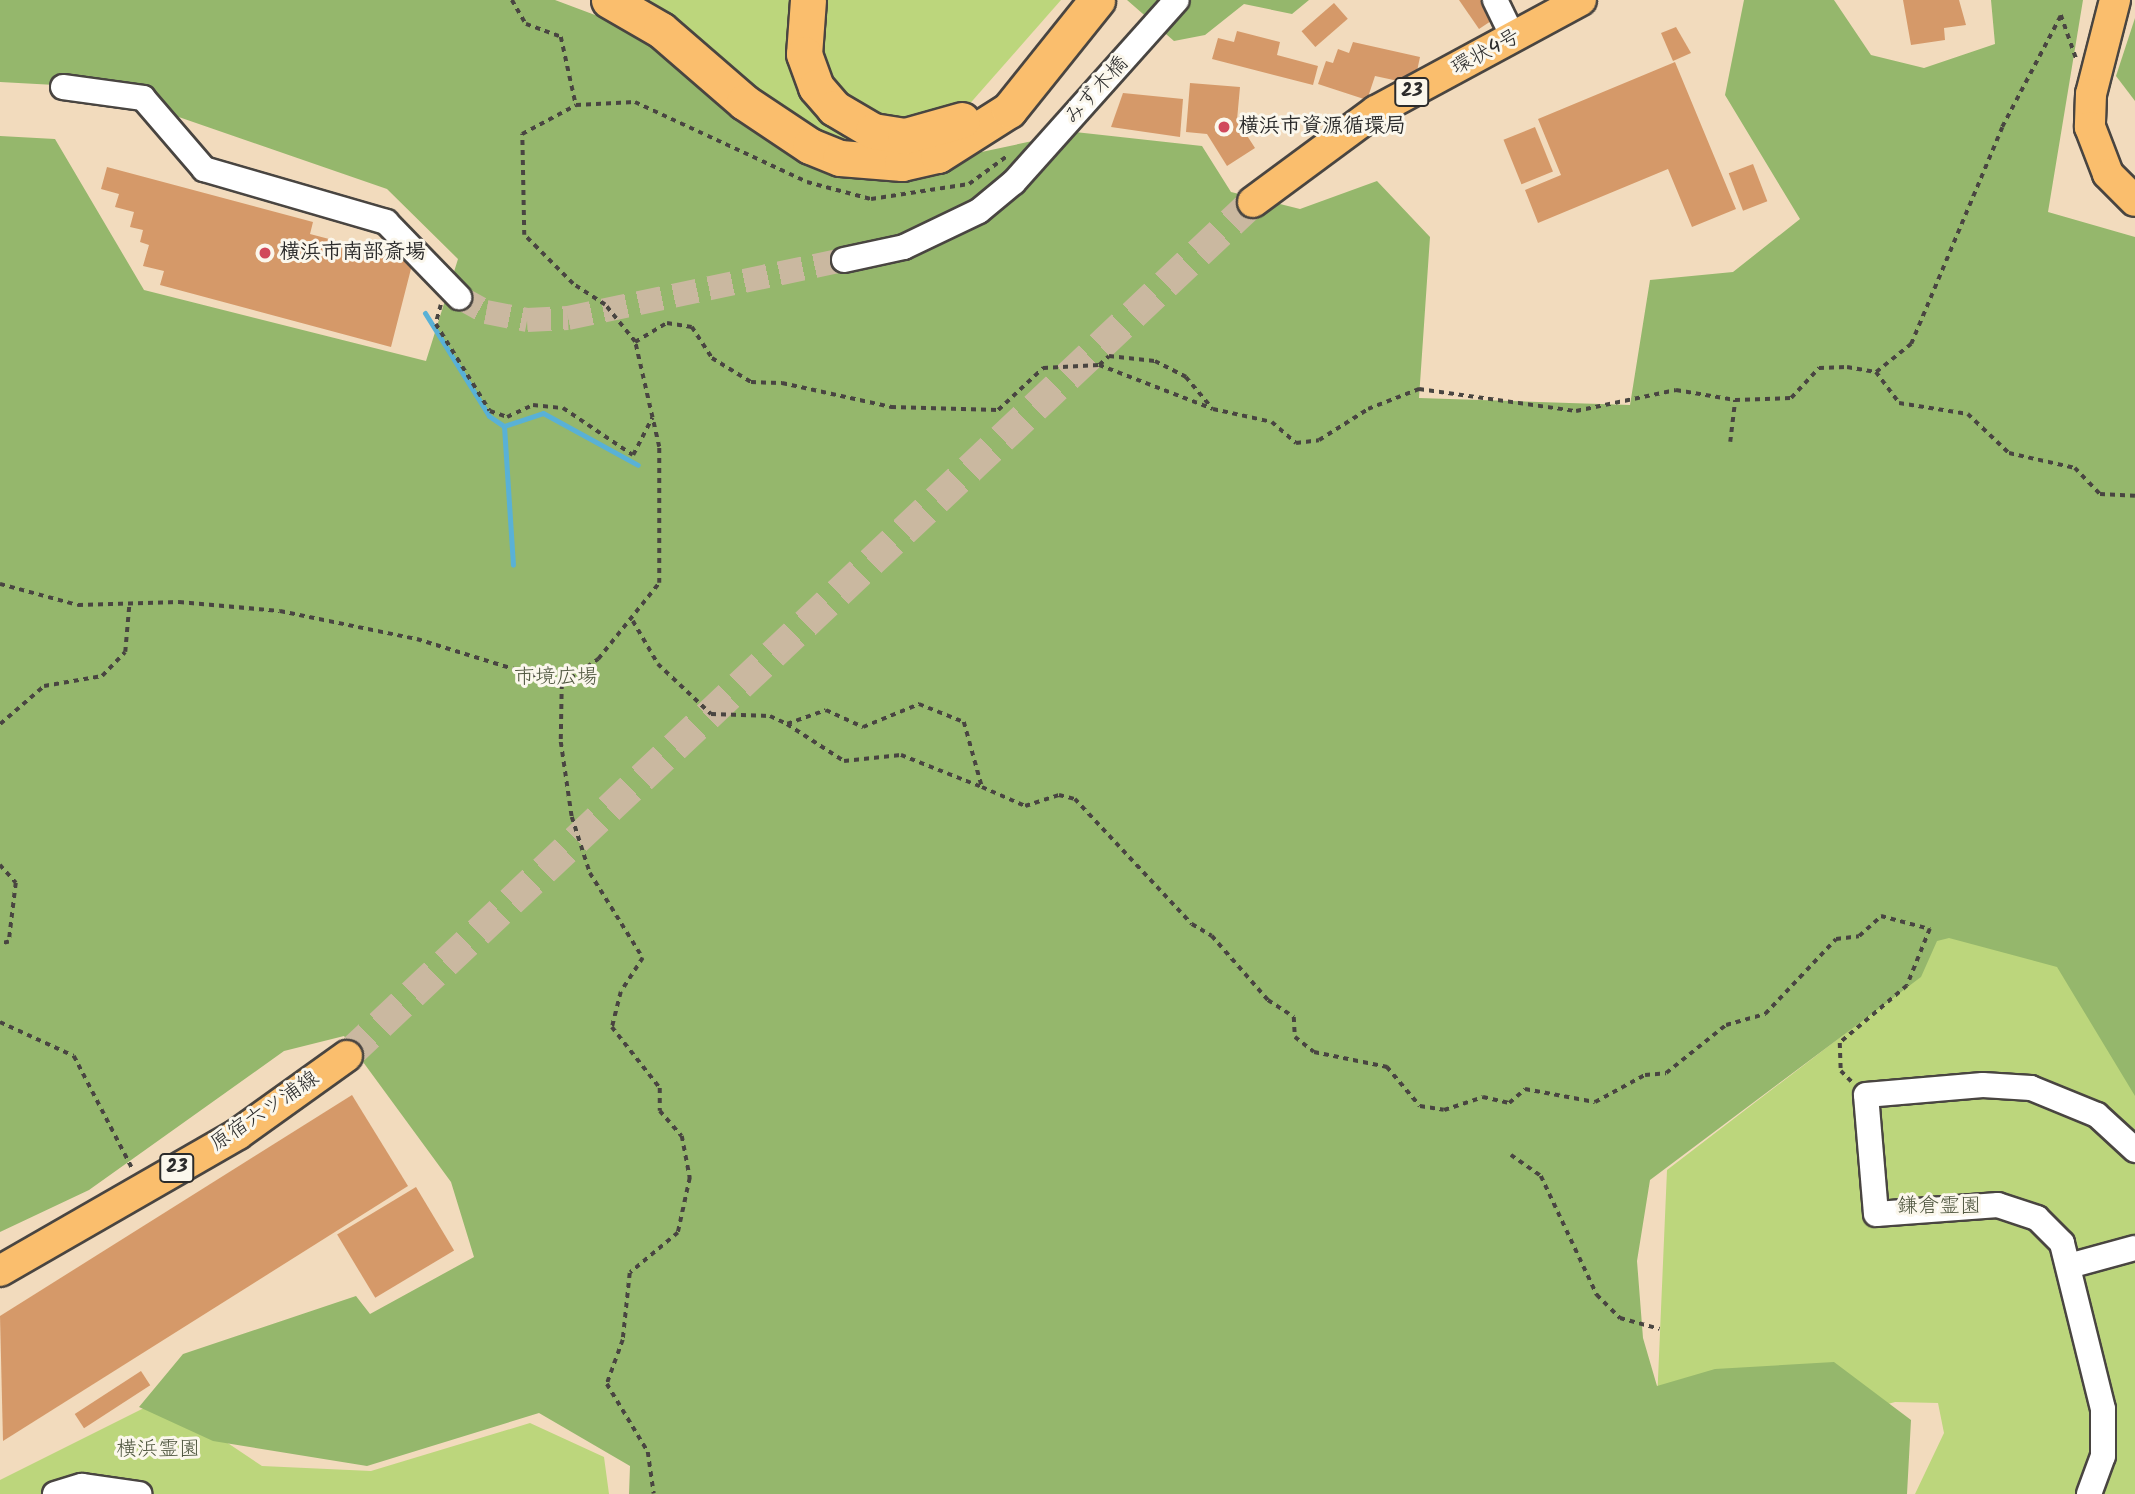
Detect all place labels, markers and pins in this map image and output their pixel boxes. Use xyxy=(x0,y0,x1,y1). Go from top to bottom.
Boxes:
place label: 横浜市資源循環局 xyxy=(1238,114,1406,140)
marker: 横浜市資源循環局 xyxy=(1216,119,1232,135)
place label: 横浜市南部斎場 xyxy=(279,240,426,266)
marker: 横浜市南部斎場 xyxy=(257,245,273,261)

